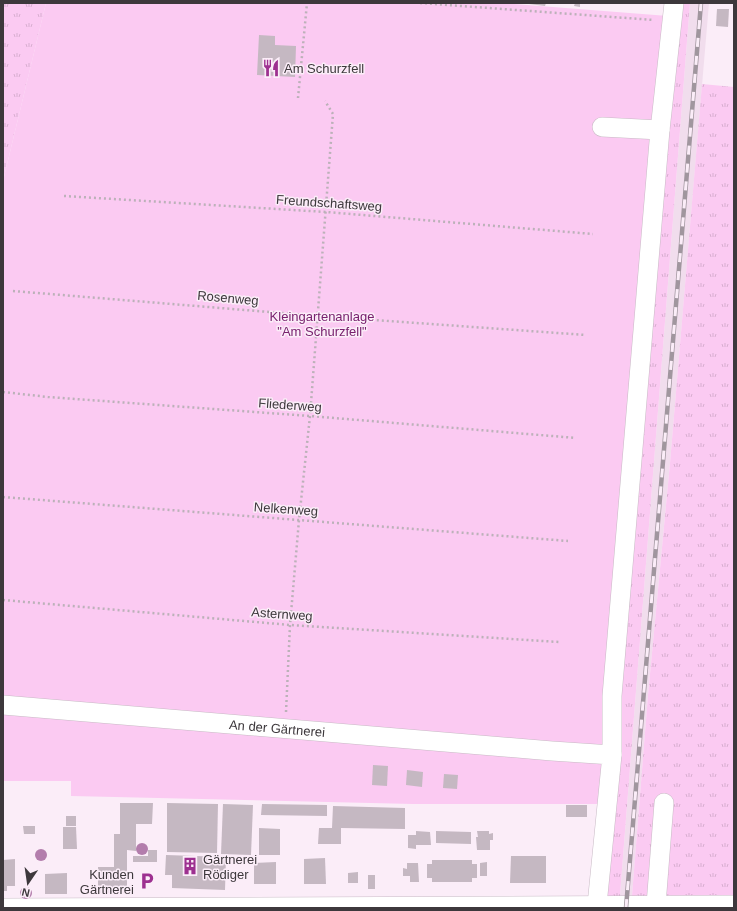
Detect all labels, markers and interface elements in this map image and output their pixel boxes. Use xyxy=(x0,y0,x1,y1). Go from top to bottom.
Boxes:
restaurant icon: Am Schurzfell xyxy=(261,58,281,78)
place label: Am Schurzfell xyxy=(284,61,364,76)
street label: Freundschaftsweg xyxy=(275,192,383,214)
street label: Rosenweg xyxy=(197,288,259,308)
park label: Kleingartenanlage "Am Schurzfell" xyxy=(270,309,374,339)
street label: Fliederweg xyxy=(258,395,322,415)
street label: Nelkenweg xyxy=(253,499,319,519)
street label: Asternweg xyxy=(251,604,313,624)
street label: An der Gärtnerei xyxy=(228,716,326,739)
place label: Gärtnerei Rödiger xyxy=(203,852,257,882)
building icon: Gärtnerei Rödiger xyxy=(180,856,200,876)
north arrow xyxy=(8,863,48,903)
place label: Kunden Gärtnerei xyxy=(80,867,134,897)
parking icon: Kunden Gärtnerei xyxy=(137,871,157,891)
text: N xyxy=(20,886,31,899)

